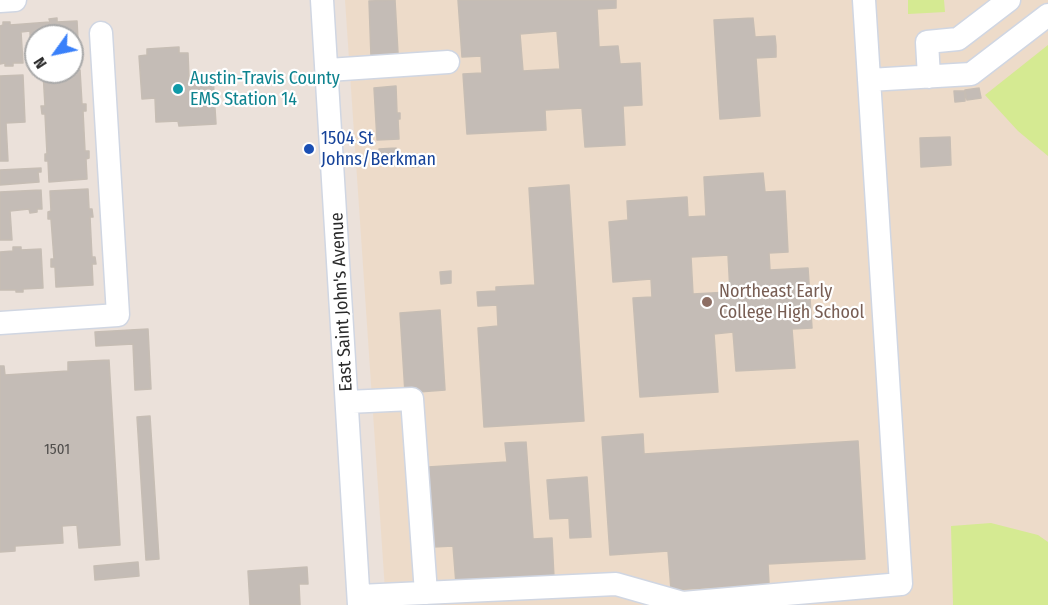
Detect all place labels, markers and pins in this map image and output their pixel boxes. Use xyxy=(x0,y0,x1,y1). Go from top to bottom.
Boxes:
place label: Austin-Travis County EMS Station 14 xyxy=(190,68,340,110)
marker: Austin-Travis County EMS Station 14 xyxy=(171,82,185,96)
place label: 1504 St Johns/Berkman xyxy=(321,128,436,170)
marker: 1504 St Johns/Berkman xyxy=(302,142,316,156)
place label: Northeast Early College High School xyxy=(719,281,864,324)
marker: Northeast Early College High School xyxy=(700,295,714,309)

